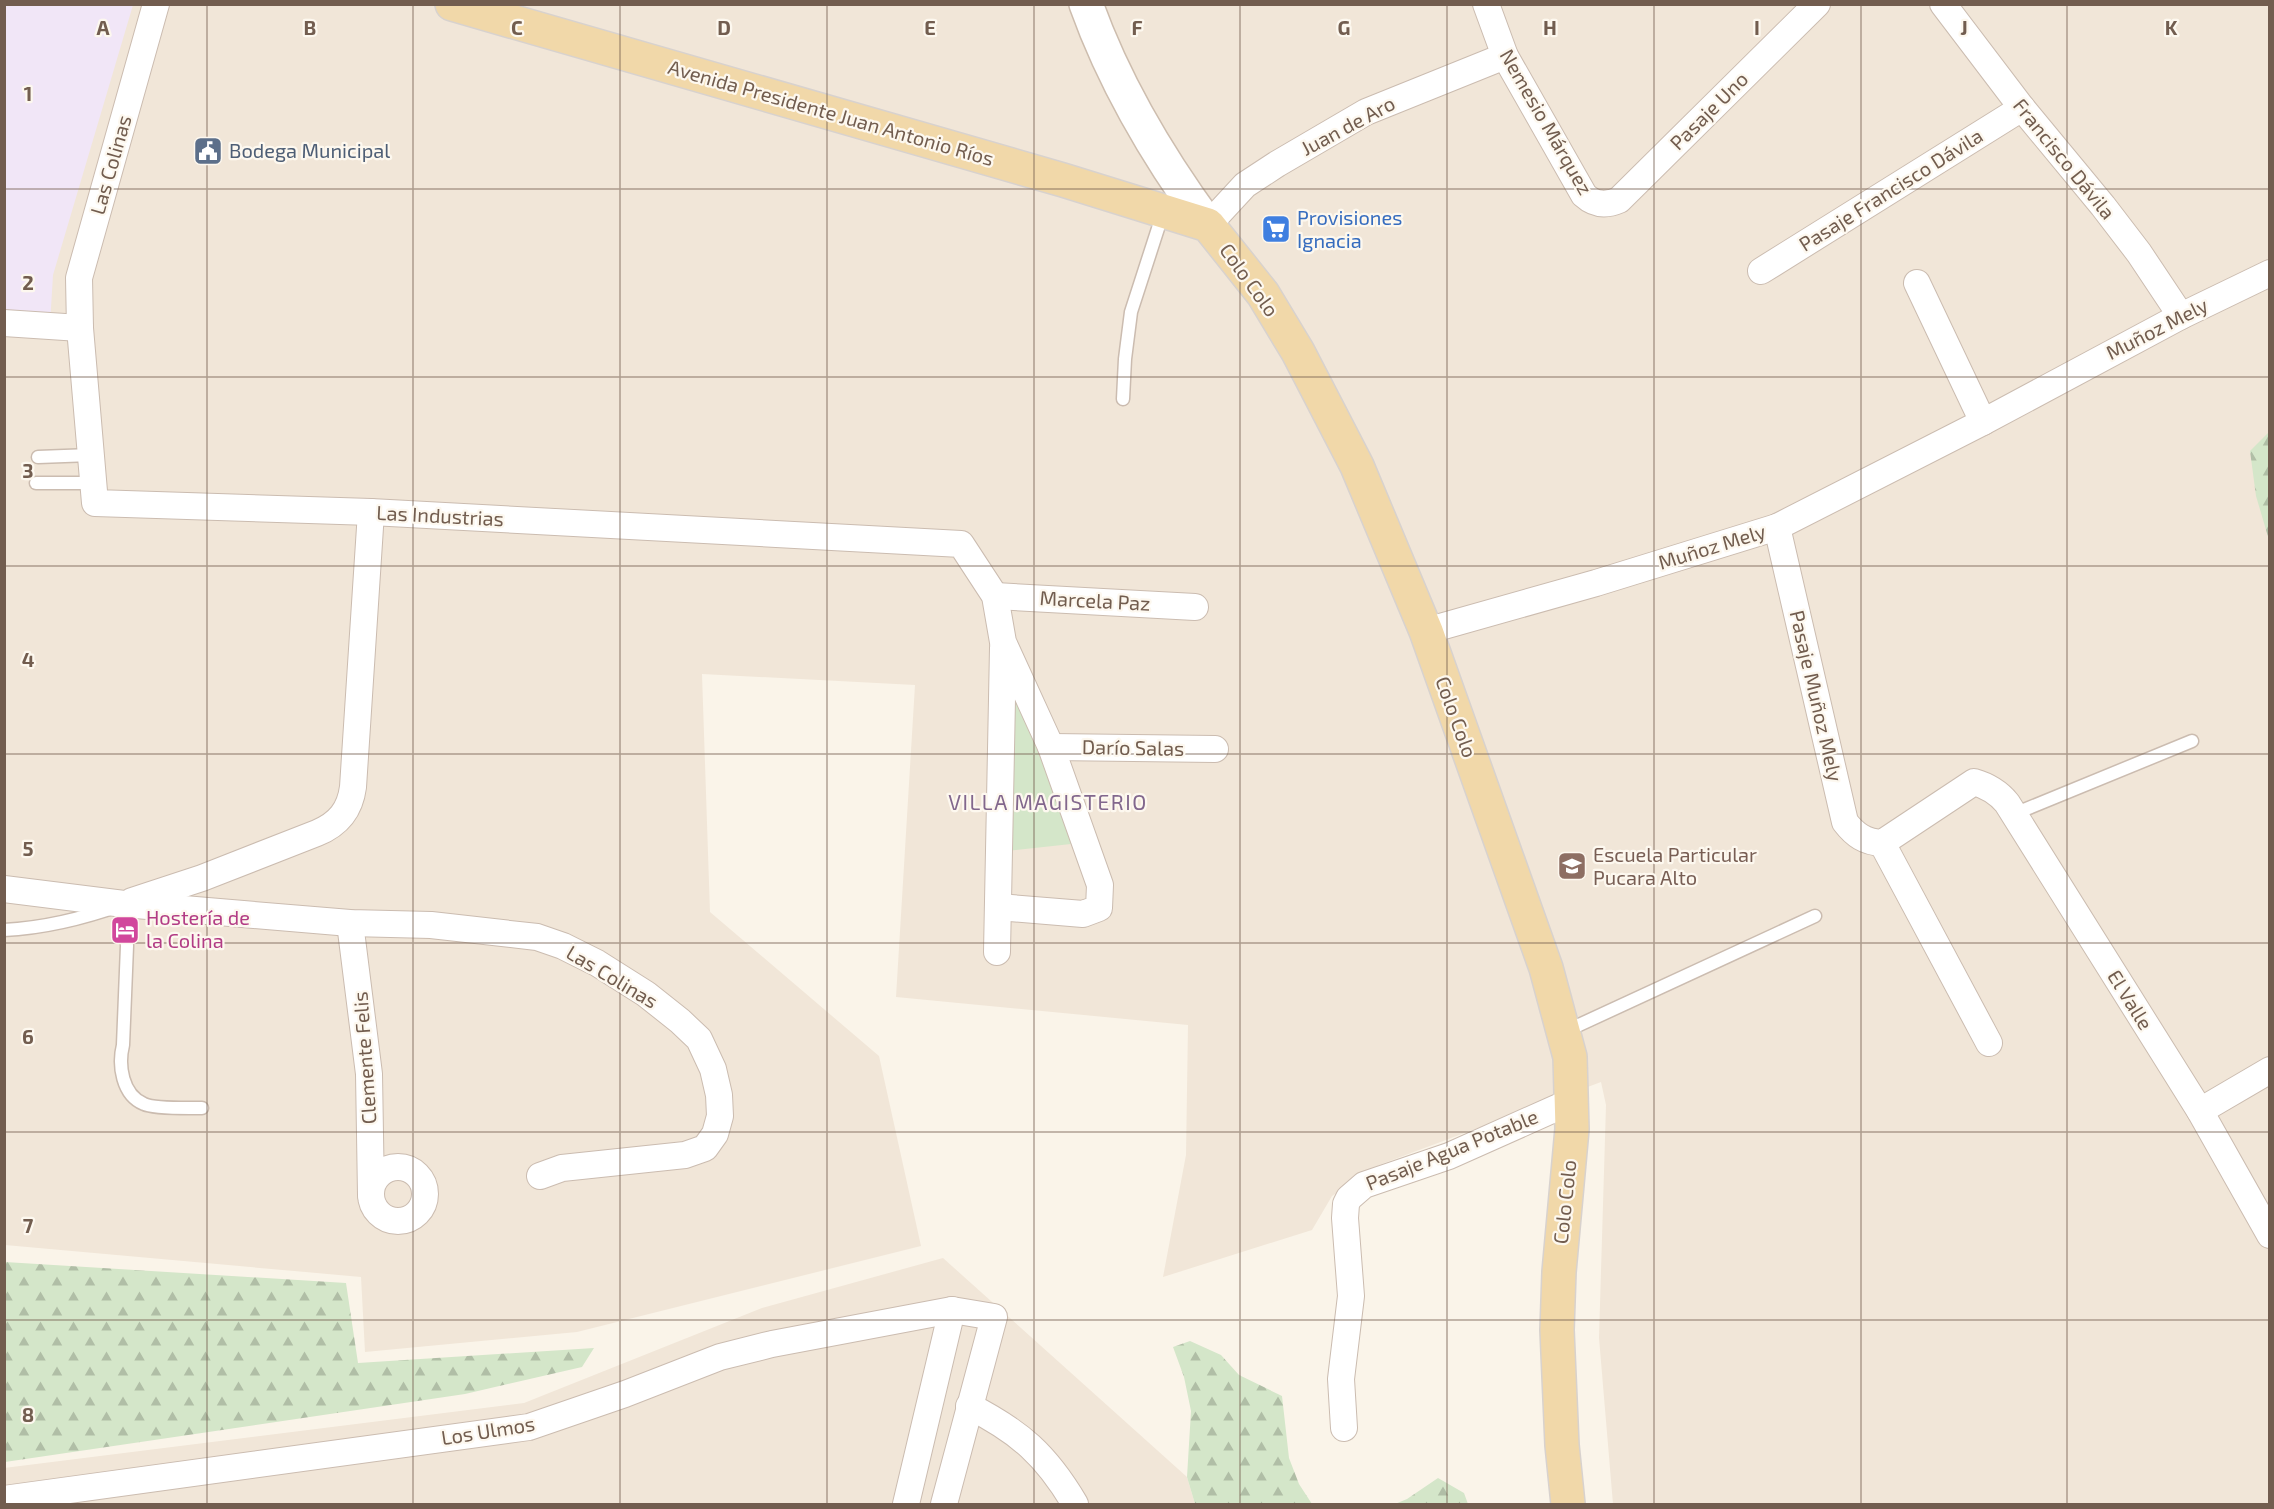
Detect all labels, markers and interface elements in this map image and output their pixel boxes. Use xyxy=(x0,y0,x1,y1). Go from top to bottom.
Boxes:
text: A xyxy=(96,15,110,39)
text: B xyxy=(304,15,316,39)
text: C xyxy=(511,15,523,39)
text: D xyxy=(717,15,731,39)
text: E xyxy=(924,15,936,39)
text: F xyxy=(1131,15,1143,39)
text: G xyxy=(1338,15,1350,39)
text: H xyxy=(1543,15,1557,39)
text: I xyxy=(1754,15,1760,39)
text: J xyxy=(1960,15,1968,39)
text: K xyxy=(2165,15,2178,39)
street label: Nemesio Márquez xyxy=(1495,44,1598,199)
street label: Avenida Presidente Juan Antonio Ríos xyxy=(666,54,997,170)
street label: Pasaje Uno xyxy=(1664,66,1752,154)
text: 1 xyxy=(24,81,32,105)
street label: Juan de Aro xyxy=(1296,90,1399,160)
street label: Francisco Dávila xyxy=(2009,93,2121,223)
street label: Las Colinas xyxy=(84,112,136,217)
street label: Pasaje Francisco Dávila xyxy=(1794,123,1987,256)
public building icon: Bodega Municipal xyxy=(192,135,224,167)
place label: Bodega Municipal xyxy=(229,138,390,162)
place label: Provisiones Ignacia xyxy=(1297,205,1402,252)
supermarket icon: Provisiones Ignacia xyxy=(1260,213,1292,245)
street label: Colo Colo xyxy=(1215,238,1284,321)
text: 2 xyxy=(22,270,34,294)
street label: Muñoz Mely xyxy=(2102,292,2212,364)
text: 3 xyxy=(22,458,34,482)
street label: Las Industrias xyxy=(376,500,504,530)
street label: Muñoz Mely xyxy=(1655,518,1769,574)
street label: Marcela Paz xyxy=(1039,585,1151,615)
street label: Pasaje Muñoz Mely xyxy=(1786,608,1848,784)
text: 4 xyxy=(22,647,35,671)
street label: Colo Colo xyxy=(1431,673,1483,761)
street label: Darío Salas xyxy=(1082,734,1184,760)
district label: VILLA MAGISTERIO xyxy=(948,789,1148,814)
text: 5 xyxy=(22,836,34,860)
place label: Escuela Particular Pucara Alto xyxy=(1593,842,1757,889)
school or university icon: Escuela Particular Pucara Alto xyxy=(1556,850,1588,882)
place label: Hostería de la Colina xyxy=(146,905,250,952)
hotel icon: Hostería de la Colina xyxy=(109,914,141,946)
street label: Las Colinas xyxy=(562,940,663,1013)
street label: El Valle xyxy=(2103,965,2158,1034)
street label: Clemente Felis xyxy=(347,991,381,1125)
text: 6 xyxy=(22,1024,34,1048)
street label: Pasaje Agua Potable xyxy=(1362,1104,1541,1195)
street label: Colo Colo xyxy=(1548,1159,1580,1245)
text: 7 xyxy=(23,1213,34,1237)
text: 8 xyxy=(22,1402,34,1426)
street label: Los Ulmos xyxy=(439,1411,536,1449)

